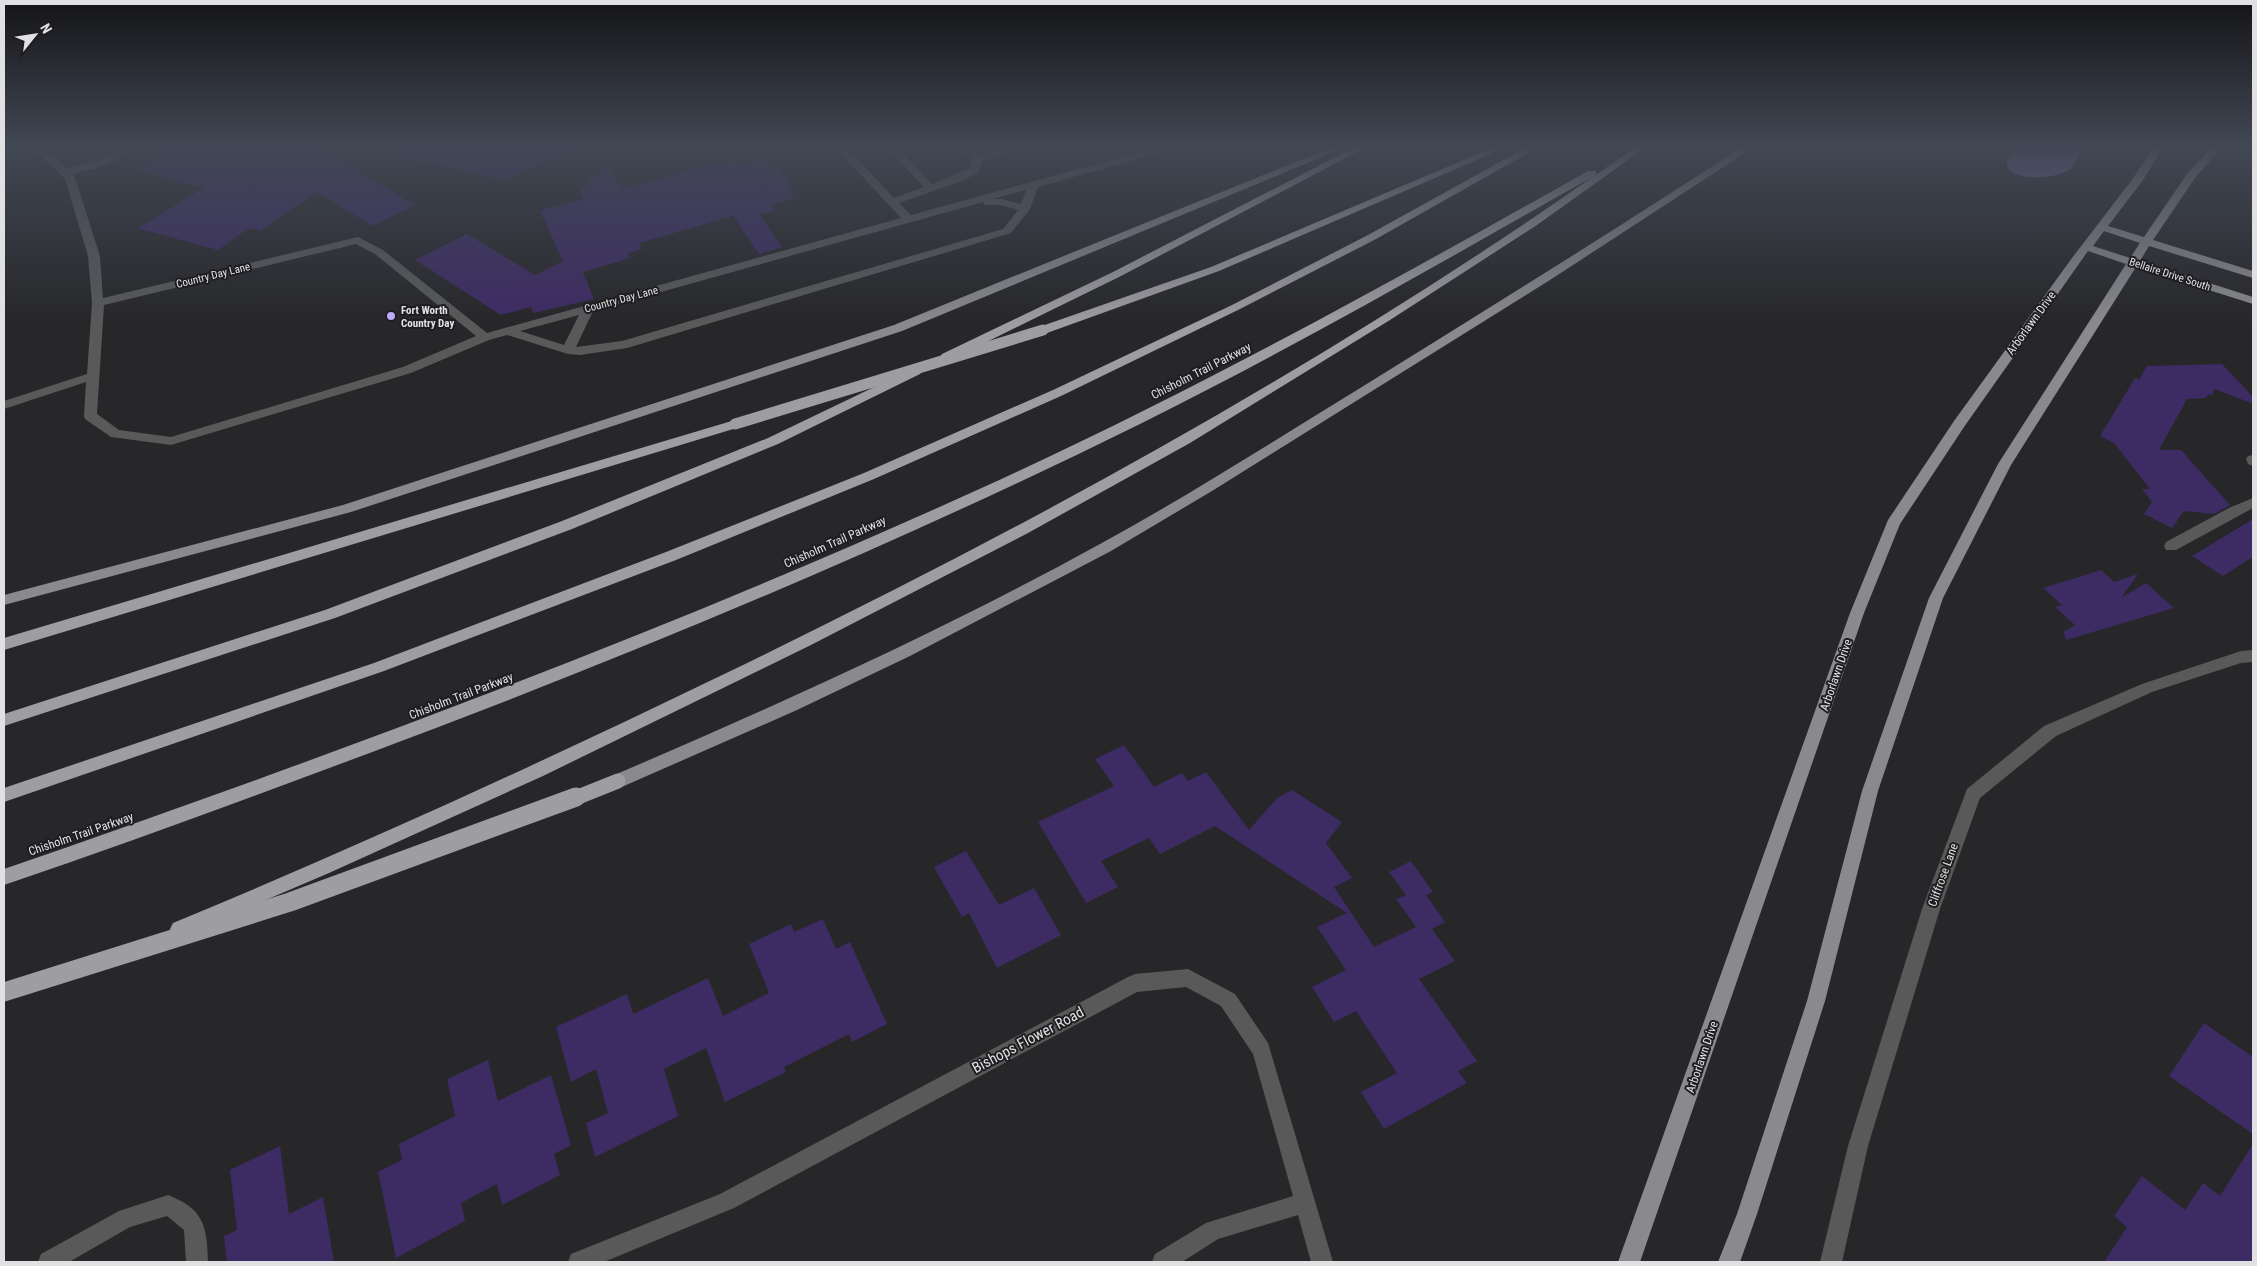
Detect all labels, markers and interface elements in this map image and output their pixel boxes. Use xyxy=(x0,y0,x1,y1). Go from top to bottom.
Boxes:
north arrow xyxy=(10,10,60,60)
text: N xyxy=(37,21,55,36)
street label: Bellaire Drive South xyxy=(2128,255,2212,294)
street label: Country Day Lane xyxy=(175,260,251,291)
street label: Country Day Lane xyxy=(583,283,659,316)
street label: Arborlawn Drive xyxy=(2003,288,2059,357)
place label: Fort Worth Country Day xyxy=(401,304,454,330)
marker: Fort Worth Country Day xyxy=(385,310,397,322)
street label: Chisholm Trail Parkway xyxy=(1149,340,1253,402)
street label: Chisholm Trail Parkway xyxy=(782,513,888,571)
street label: Arborlawn Drive xyxy=(1817,637,1855,713)
street label: Chisholm Trail Parkway xyxy=(407,670,515,722)
street label: Chisholm Trail Parkway xyxy=(27,809,135,859)
street label: Cliffrose Lane xyxy=(1925,841,1961,909)
street label: Bishops Flower Road xyxy=(969,1003,1087,1077)
street label: Arborlawn Drive xyxy=(1683,1019,1721,1095)

